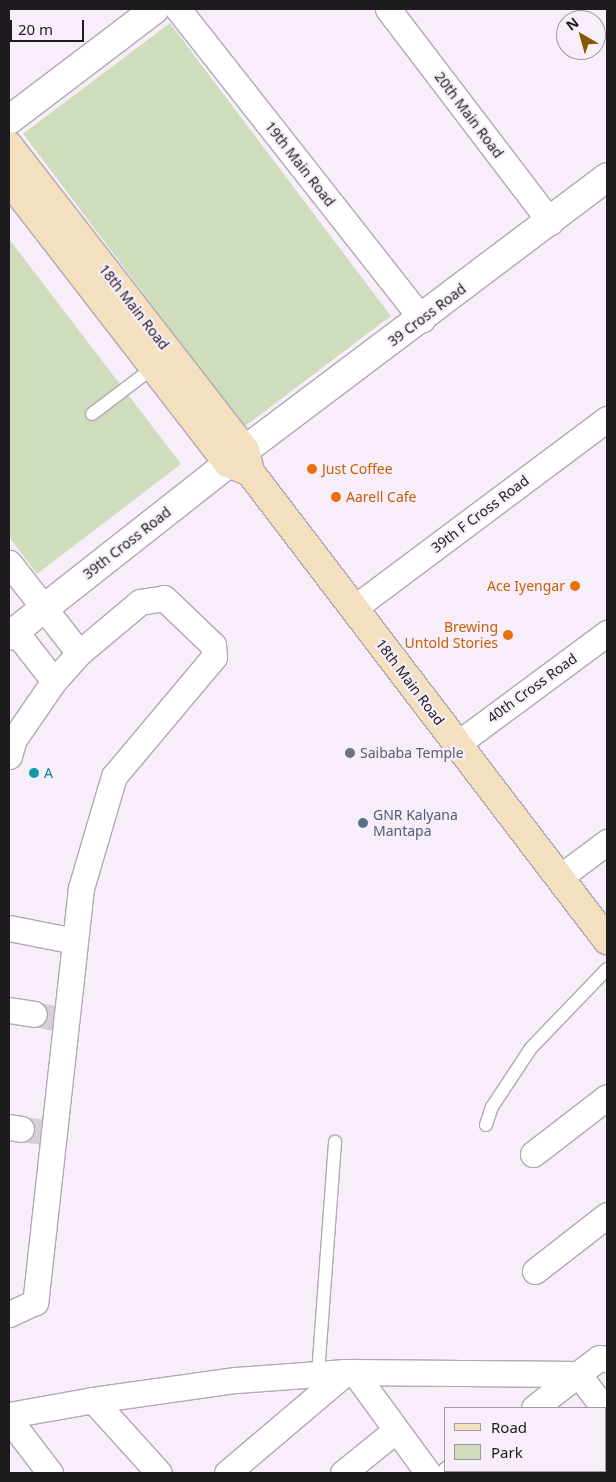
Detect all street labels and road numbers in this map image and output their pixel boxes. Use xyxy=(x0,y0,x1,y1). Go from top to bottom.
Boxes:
street label: 20th Main Road xyxy=(431,69,507,161)
street label: 19th Main Road xyxy=(262,118,338,210)
street label: 18th Main Road xyxy=(96,261,172,353)
street label: 39 Cross Road xyxy=(385,280,469,350)
street label: 39th F Cross Road xyxy=(428,472,532,556)
street label: 39th Cross Road xyxy=(80,503,174,583)
street label: 18th Main Road xyxy=(372,636,448,728)
street label: 40th Cross Road xyxy=(484,650,580,726)

